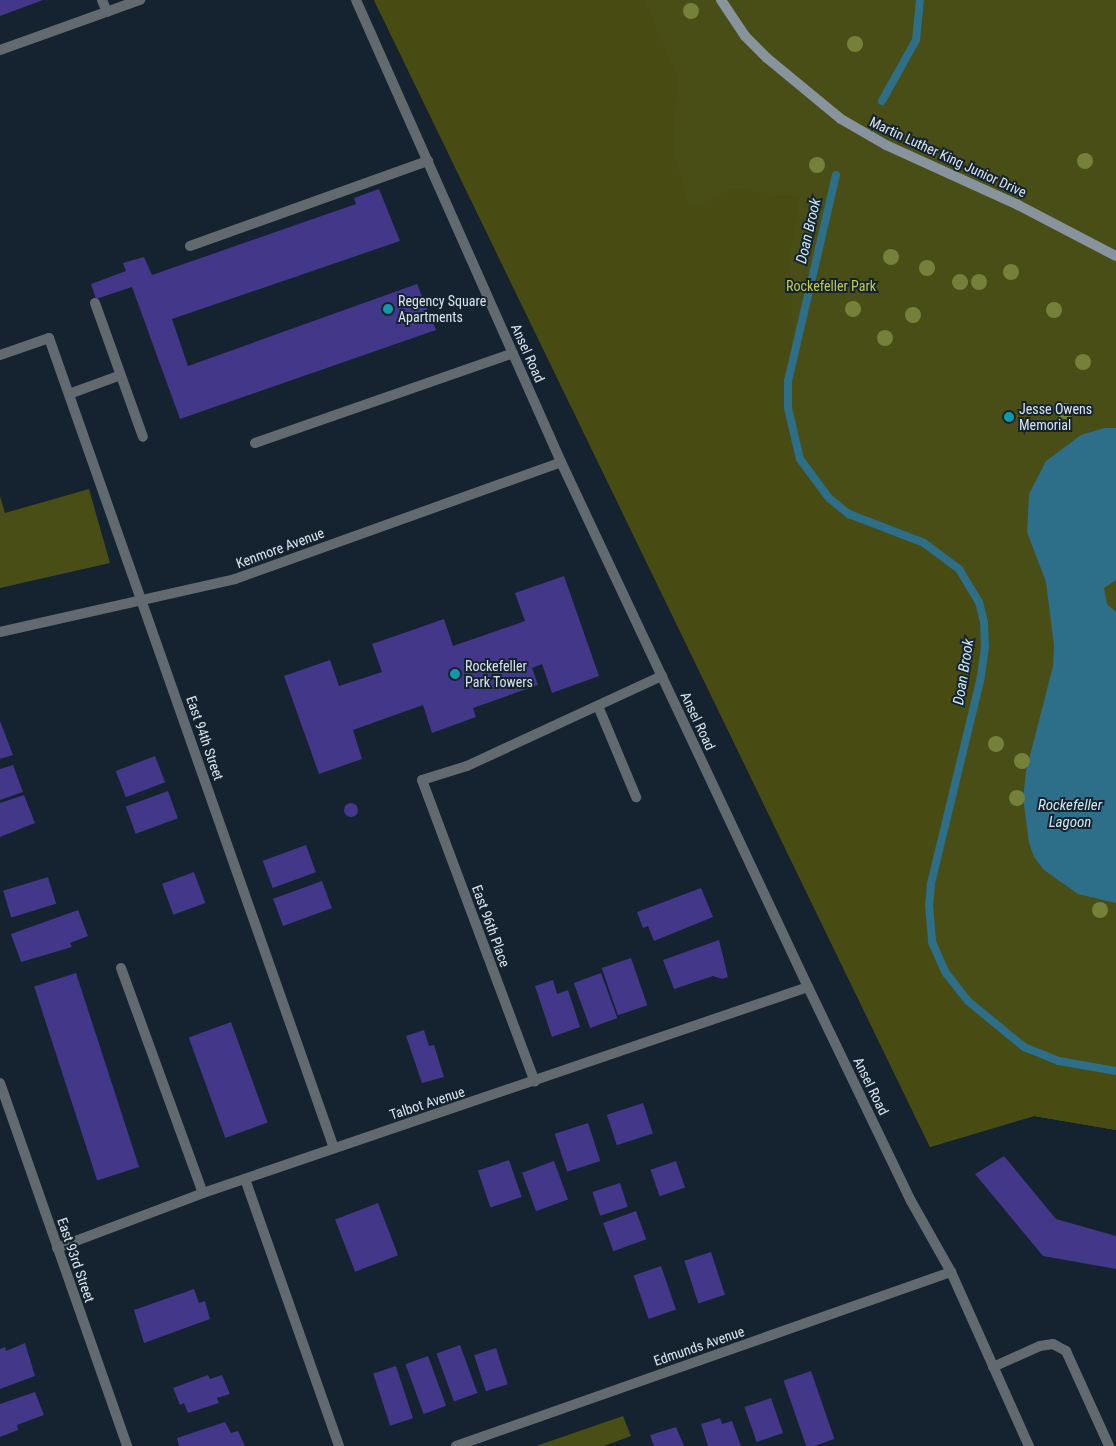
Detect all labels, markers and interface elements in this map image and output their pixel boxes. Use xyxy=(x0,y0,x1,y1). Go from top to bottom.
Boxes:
street label: Martin Luther King Junior Drive xyxy=(867,113,1029,201)
water label: Doan Brook xyxy=(793,197,825,265)
park label: Rockefeller Park xyxy=(786,278,876,294)
place label: Regency Square Apartments xyxy=(398,293,486,326)
marker: Regency Square Apartments xyxy=(382,303,394,315)
street label: Ansel Road xyxy=(508,321,548,385)
place label: Jesse Owens Memorial xyxy=(1019,401,1092,434)
marker: Jesse Owens Memorial xyxy=(1003,411,1015,423)
street label: Kenmore Avenue xyxy=(234,524,326,572)
water label: Doan Brook xyxy=(950,638,978,706)
place label: Rockefeller Park Towers xyxy=(465,658,533,690)
marker: Rockefeller Park Towers xyxy=(449,668,461,680)
street label: Ansel Road xyxy=(677,689,719,753)
street label: East 94th Street xyxy=(183,694,227,782)
water label: Rockefeller Lagoon xyxy=(1038,796,1102,831)
street label: East 96th Place xyxy=(468,883,514,969)
street label: Ansel Road xyxy=(850,1054,892,1118)
street label: Talbot Avenue xyxy=(387,1083,467,1123)
street label: East 93rd Street xyxy=(54,1216,98,1304)
street label: Edmunds Avenue xyxy=(651,1323,747,1369)

